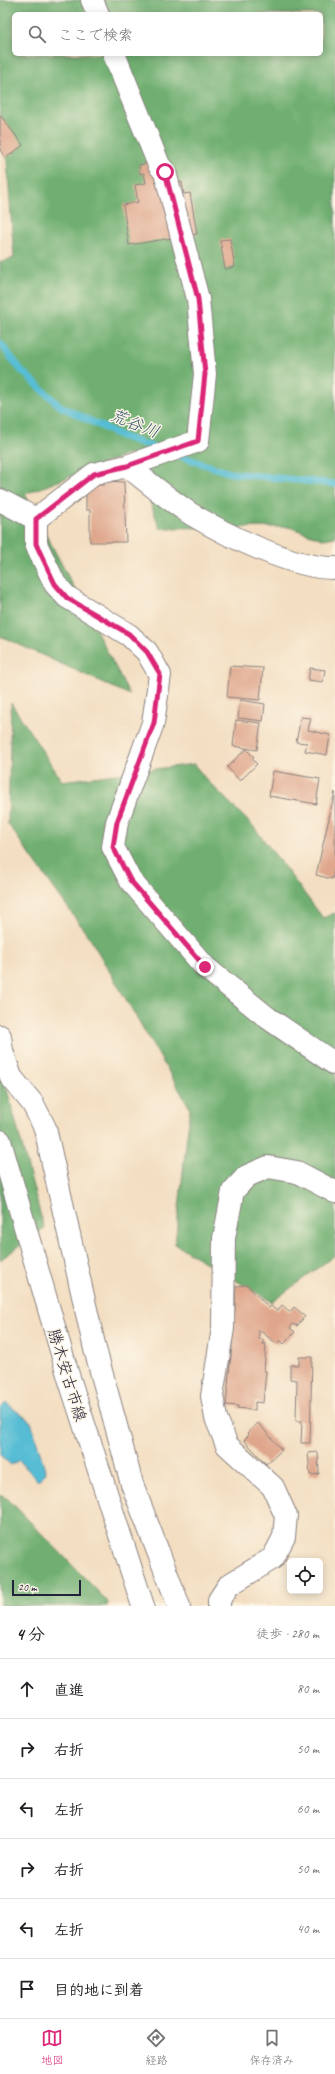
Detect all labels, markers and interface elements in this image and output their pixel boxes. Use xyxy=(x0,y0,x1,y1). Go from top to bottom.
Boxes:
search box xyxy=(12,12,323,56)
icon: search xyxy=(26,23,48,45)
text: ここで検索 xyxy=(58,26,133,45)
route start xyxy=(156,163,174,181)
water label: 荒谷川 xyxy=(107,404,162,443)
route end xyxy=(196,958,214,976)
street label: 勝木安古市線 xyxy=(43,1326,91,1424)
map controls xyxy=(287,1558,323,1594)
button: locate xyxy=(287,1558,323,1594)
scale bar xyxy=(12,1578,81,1597)
text: 20 m xyxy=(18,1580,37,1594)
text: 4 分 xyxy=(16,1624,45,1645)
text: 徒歩 · 280 m xyxy=(256,1626,319,1642)
icon: ahead xyxy=(16,1678,38,1700)
text: 直進 xyxy=(54,1681,84,1700)
text: 80 m xyxy=(297,1681,319,1697)
icon: right xyxy=(16,1738,38,1760)
text: 右折 xyxy=(54,1741,84,1760)
text: 50 m xyxy=(297,1741,319,1757)
icon: left xyxy=(16,1798,38,1820)
text: 左折 xyxy=(54,1801,84,1820)
text: 60 m xyxy=(297,1801,319,1817)
icon: right xyxy=(16,1858,38,1880)
text: 右折 xyxy=(54,1861,84,1880)
text: 50 m xyxy=(297,1861,319,1877)
icon: left xyxy=(16,1918,38,1940)
text: 左折 xyxy=(54,1921,84,1940)
text: 40 m xyxy=(297,1921,319,1937)
icon: arrive xyxy=(16,1978,38,2000)
text: 目的地に到着 xyxy=(54,1981,144,2000)
tab: 地図 xyxy=(41,2027,63,2067)
tab: 経路 xyxy=(145,2027,167,2067)
tab: 保存済み xyxy=(250,2027,294,2067)

